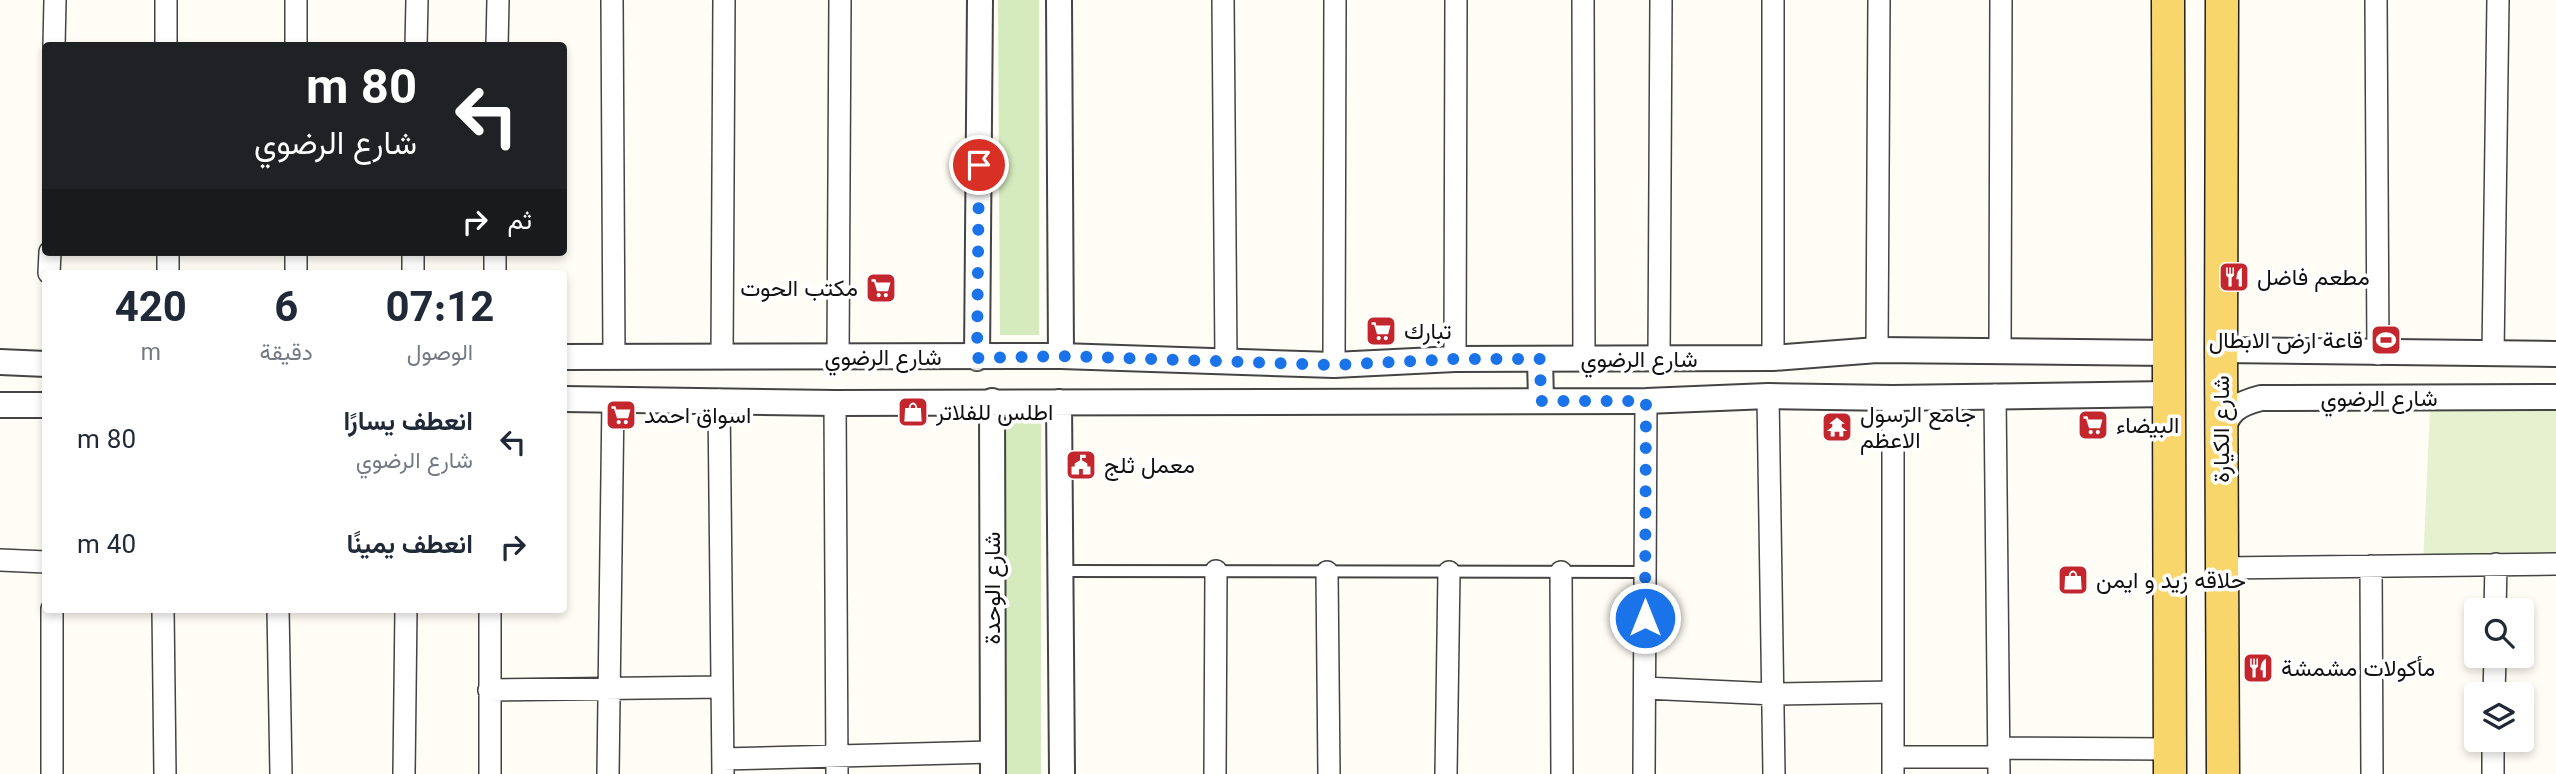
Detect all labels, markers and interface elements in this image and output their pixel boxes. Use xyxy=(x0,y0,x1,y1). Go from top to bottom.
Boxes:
text: 80 m xyxy=(306,53,417,129)
icon: left xyxy=(441,70,532,161)
text: شارع الرضوي xyxy=(254,121,417,171)
pin xyxy=(949,135,1009,195)
icon: arrive xyxy=(960,146,998,184)
text: ثم xyxy=(508,202,532,243)
icon: right xyxy=(456,203,494,241)
restaurant icon: مطعم فاضل xyxy=(2217,260,2251,294)
place label: مطعم فاضل xyxy=(2257,261,2370,297)
supermarket icon: مكتب الحوت xyxy=(864,271,898,305)
place label: مكتب الحوت xyxy=(740,272,858,308)
text: 420 xyxy=(115,278,187,344)
text: 6 xyxy=(274,278,298,344)
text: 07:12 xyxy=(385,278,494,344)
supermarket icon: تبارك xyxy=(1364,314,1398,348)
place label: تبارك xyxy=(1404,315,1452,351)
sports icon: قاعة ارض الابطال xyxy=(2369,323,2403,357)
place label: قاعة ارض الابطال xyxy=(2209,324,2363,360)
text: m xyxy=(141,336,161,372)
text: دقيقة xyxy=(260,336,313,372)
text: الوصول xyxy=(407,336,473,372)
street label: شارع الرضوي xyxy=(824,341,942,377)
street label: شارع الرضوي xyxy=(1580,343,1698,379)
street label: شارع الكيارة xyxy=(2205,375,2241,483)
street label: شارع الرضوي xyxy=(2320,382,2438,418)
shop icon: اطلس للفلاتر xyxy=(896,395,930,429)
place label: اطلس للفلاتر xyxy=(935,396,1053,432)
supermarket icon: اسواق احمد xyxy=(604,398,638,432)
place label: جامع الرسول الاعظم xyxy=(1860,398,1976,460)
place label: اسواق احمد xyxy=(644,399,751,435)
text: انعطف يسارًا xyxy=(343,403,473,444)
supermarket icon: البيضاء xyxy=(2076,408,2110,442)
place label: البيضاء xyxy=(2116,409,2179,445)
temple icon: جامع الرسول الاعظم xyxy=(1820,410,1854,444)
text: 80 m xyxy=(77,421,136,462)
icon: left xyxy=(494,423,532,461)
text: شارع الرضوي xyxy=(356,444,473,480)
public building icon: معمل ثلج xyxy=(1064,448,1098,482)
place label: معمل ثلج xyxy=(1104,449,1195,485)
text: 40 m xyxy=(77,526,136,567)
text: انعطف يمينًا xyxy=(347,526,473,567)
icon: right xyxy=(494,528,532,566)
street label: شارع الوحدة xyxy=(976,532,1012,644)
shop icon: حلاقه زيد و ايمن xyxy=(2056,563,2090,597)
place label: حلاقه زيد و ايمن xyxy=(2096,564,2246,600)
position arrow xyxy=(1608,581,1682,655)
map controls xyxy=(2464,598,2534,752)
button: search xyxy=(2464,598,2534,668)
restaurant icon: مأكولات مشمشة xyxy=(2241,651,2275,685)
place label: مأكولات مشمشة xyxy=(2281,652,2435,688)
button: layers xyxy=(2464,682,2534,752)

